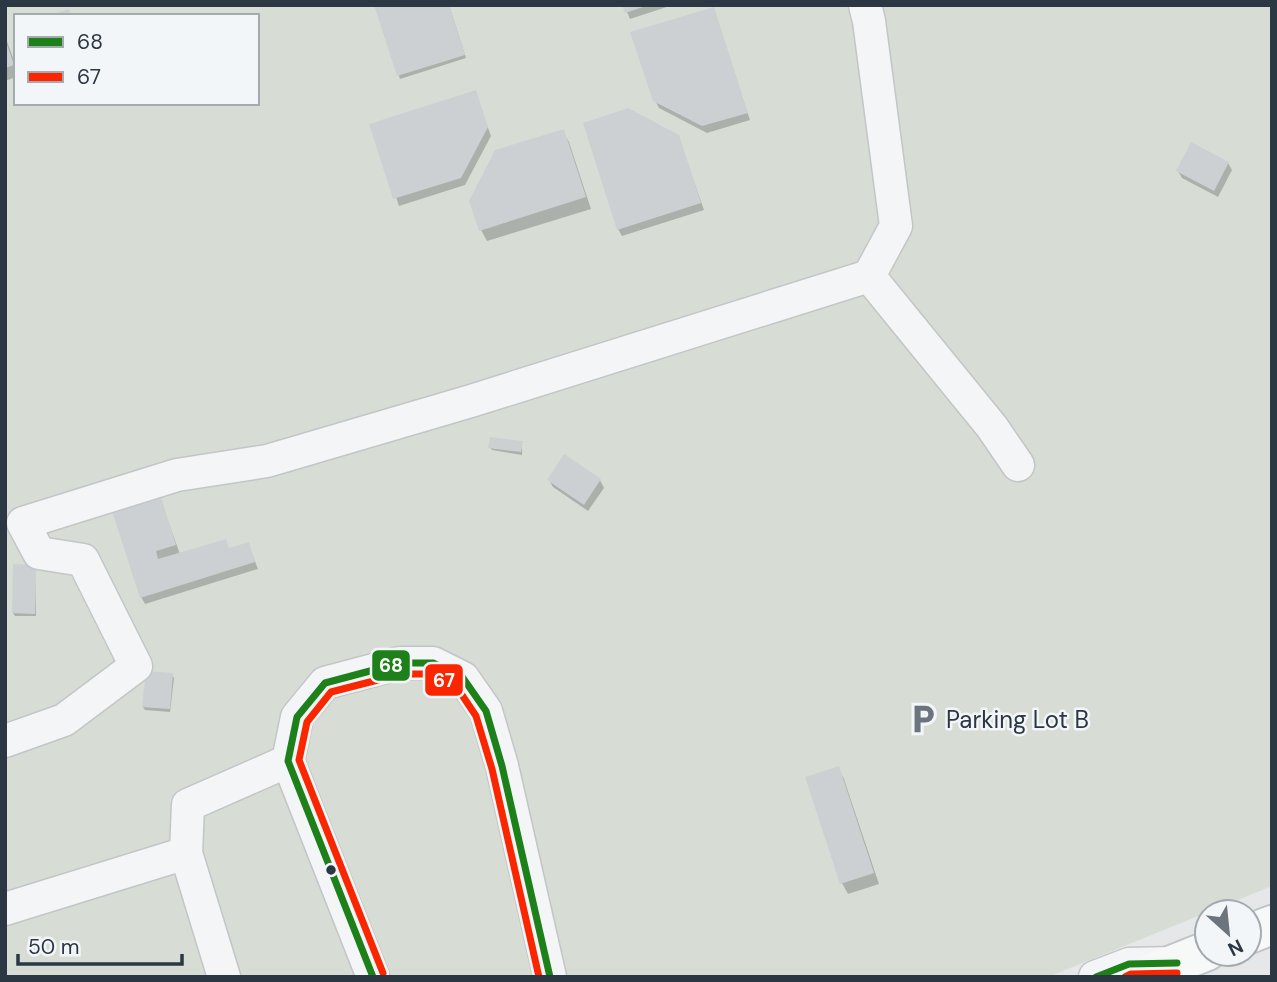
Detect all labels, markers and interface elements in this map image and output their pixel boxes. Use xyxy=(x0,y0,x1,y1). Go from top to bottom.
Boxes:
legend xyxy=(14,14,259,105)
text: 68 xyxy=(77,28,103,56)
text: 67 xyxy=(77,63,101,91)
line badge: 68 xyxy=(371,649,411,682)
text: 68 xyxy=(379,653,403,678)
line badge: 67 xyxy=(424,663,464,697)
text: 67 xyxy=(433,668,455,693)
parking icon: Parking Lot B xyxy=(906,702,940,736)
place label: Parking Lot B xyxy=(946,704,1089,735)
unlabelled marker xyxy=(324,863,338,877)
north arrow xyxy=(1193,898,1263,968)
scale bar xyxy=(18,922,182,966)
text: 50 m xyxy=(28,933,79,961)
text: N xyxy=(1224,933,1247,962)

